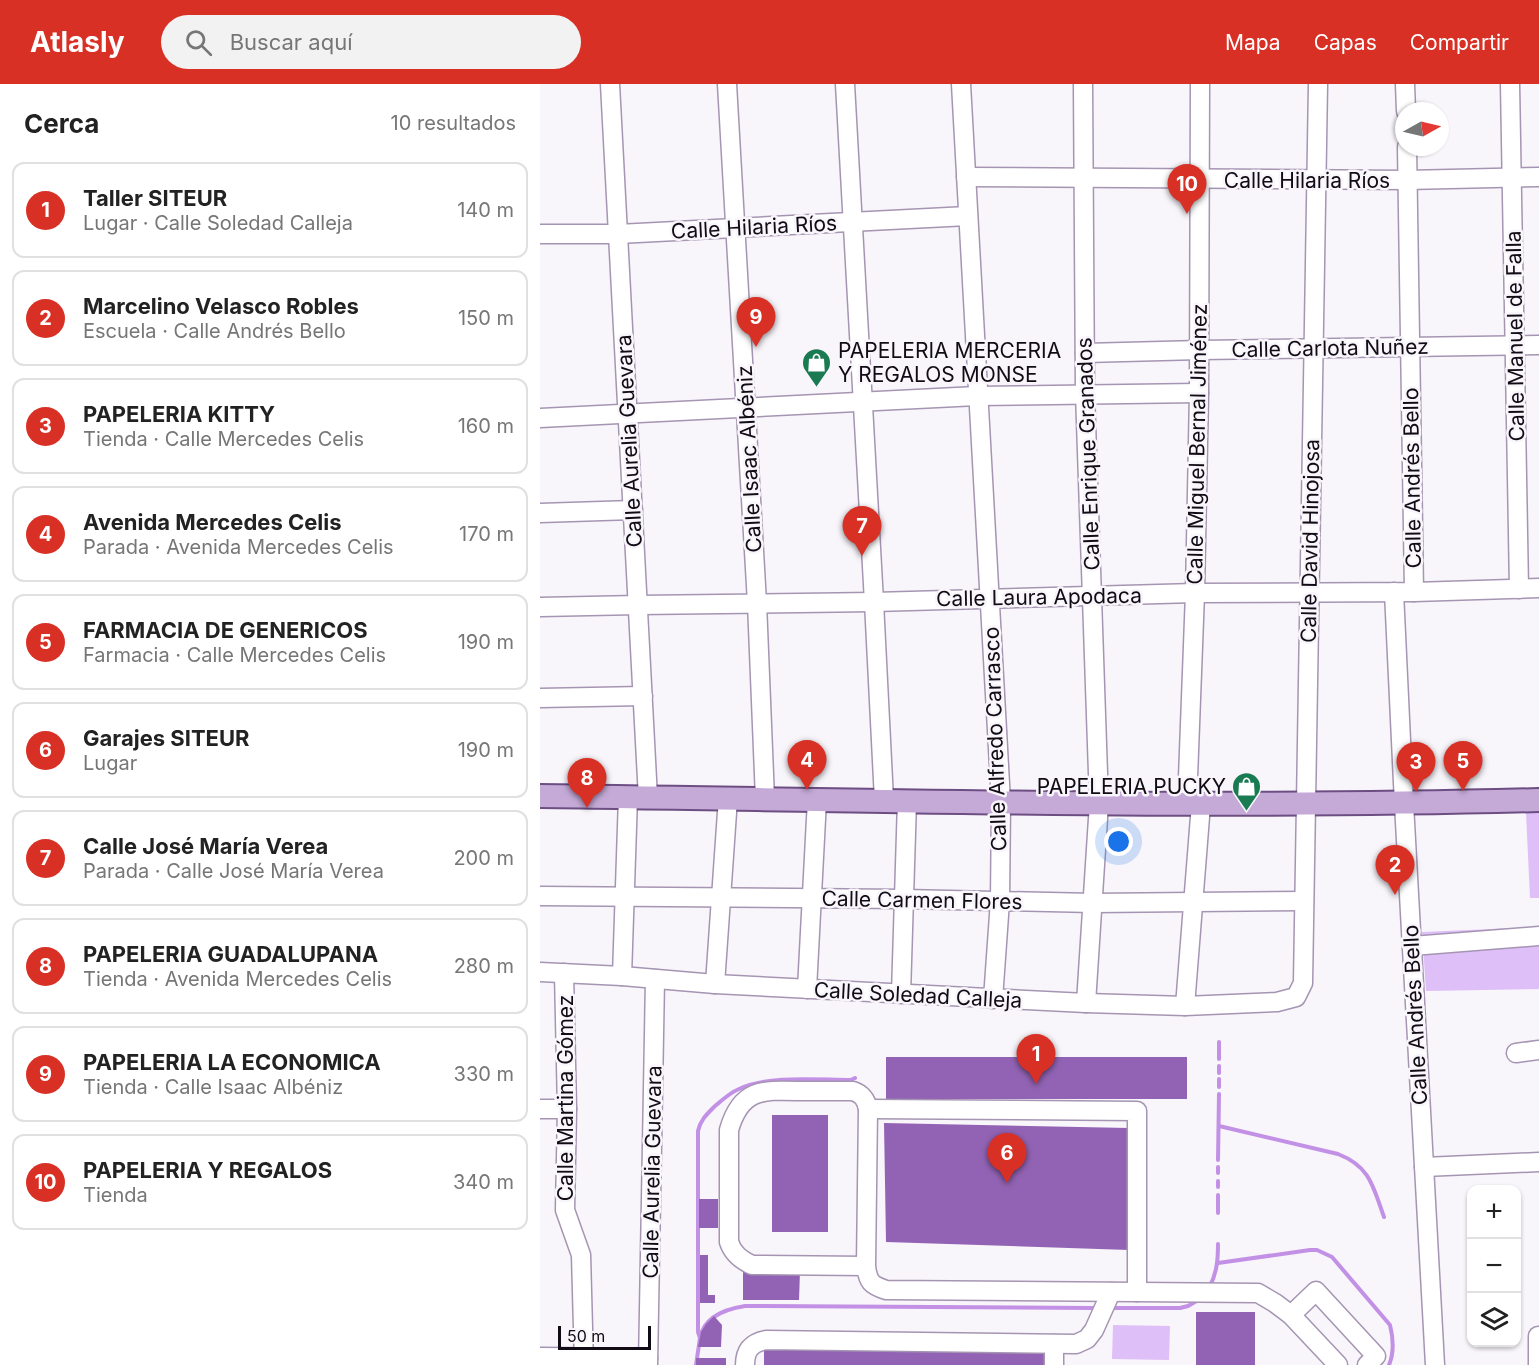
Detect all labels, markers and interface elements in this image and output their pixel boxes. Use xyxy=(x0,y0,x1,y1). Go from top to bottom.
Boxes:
search box xyxy=(161,15,581,69)
text: Atlasly xyxy=(30,25,125,59)
icon: search xyxy=(182,26,215,59)
text: Buscar aquí xyxy=(230,29,353,55)
text: Mapa xyxy=(1225,30,1281,55)
text: Capas xyxy=(1314,30,1377,55)
text: Compartir xyxy=(1410,30,1509,55)
north arrow xyxy=(1395,102,1449,156)
text: Cerca xyxy=(24,108,99,139)
text: 10 resultados xyxy=(391,111,516,135)
pin: 10 xyxy=(1168,164,1206,214)
street label: Calle Hilaria Ríos xyxy=(1224,168,1390,193)
text: Taller SITEUR xyxy=(83,185,227,211)
text: 1 xyxy=(41,198,50,222)
text: 140 m xyxy=(457,198,514,222)
street label: Calle Hilaria Ríos xyxy=(670,210,838,244)
text: Lugar · Calle Soledad Calleja xyxy=(83,211,353,235)
street label: Calle Manuel de Falla xyxy=(1501,230,1529,442)
text: Marcelino Velasco Robles xyxy=(83,293,359,319)
pin: 9 xyxy=(736,298,776,347)
street label: Calle Miguel Bernal Jiménez xyxy=(1182,303,1212,585)
text: 2 xyxy=(39,306,52,330)
text: 150 m xyxy=(458,306,514,330)
text: Escuela · Calle Andrés Bello xyxy=(83,319,346,343)
street label: Calle Aurelia Guevara xyxy=(611,334,647,548)
street label: Calle Carlota Nuñez xyxy=(1231,334,1429,362)
street label: Calle Enrique Granados xyxy=(1071,337,1105,571)
place label: PAPELERIA MERCERIA Y REGALOS MONSE xyxy=(838,338,1061,387)
shop icon: PAPELERIA MERCERIA Y REGALOS MONSE xyxy=(801,346,833,388)
street label: Calle Isaac Albéniz xyxy=(732,365,766,553)
street label: Calle Andrés Bello xyxy=(1398,387,1426,569)
text: PAPELERIA KITTY xyxy=(83,401,275,427)
text: 3 xyxy=(39,414,52,438)
text: 160 m xyxy=(458,414,514,438)
text: Tienda · Calle Mercedes Celis xyxy=(83,427,364,451)
street label: Calle David Hinojosa xyxy=(1296,439,1324,643)
pin: 7 xyxy=(842,506,882,556)
text: Avenida Mercedes Celis xyxy=(83,509,342,535)
text: 4 xyxy=(39,522,52,546)
text: 170 m xyxy=(459,522,514,546)
text: Parada · Avenida Mercedes Celis xyxy=(83,535,394,559)
street label: Calle Laura Apodaca xyxy=(936,583,1142,611)
text: FARMACIA DE GENERICOS xyxy=(83,617,368,643)
street label: Calle Alfredo Carrasco xyxy=(979,626,1011,852)
text: 5 xyxy=(39,630,52,654)
text: 190 m xyxy=(458,630,514,654)
text: Farmacia · Calle Mercedes Celis xyxy=(83,643,386,667)
text: Garajes SITEUR xyxy=(83,725,250,751)
text: 6 xyxy=(39,738,52,762)
text: 190 m xyxy=(458,738,514,762)
pin: 4 xyxy=(788,740,826,790)
pin: 3 xyxy=(1396,742,1436,792)
pin: 5 xyxy=(1444,742,1482,791)
text: Lugar xyxy=(83,751,137,775)
pin: 8 xyxy=(568,758,606,808)
shop icon: PAPELERIA PUCKY xyxy=(1231,770,1263,812)
place label: PAPELERIA PUCKY xyxy=(1037,774,1226,799)
your location xyxy=(1104,827,1133,856)
text: Calle José María Verea xyxy=(83,833,328,859)
text: 7 xyxy=(40,846,51,870)
text: 200 m xyxy=(453,846,514,870)
pin: 2 xyxy=(1376,846,1414,895)
text: Parada · Calle José María Verea xyxy=(83,859,384,883)
street label: Calle Carmen Flores xyxy=(821,886,1023,914)
street label: Calle Andrés Bello xyxy=(1398,924,1432,1106)
text: PAPELERIA GUADALUPANA xyxy=(83,941,378,967)
text: 8 xyxy=(39,954,52,978)
text: 280 m xyxy=(454,954,514,978)
text: Tienda · Avenida Mercedes Celis xyxy=(83,967,392,991)
street label: Calle Soledad Calleja xyxy=(813,977,1023,1013)
street label: Calle Martina Gómez xyxy=(553,995,578,1201)
pin: 1 xyxy=(1016,1034,1056,1084)
text: PAPELERIA LA ECONOMICA xyxy=(83,1049,381,1075)
text: 9 xyxy=(39,1062,52,1086)
text: 330 m xyxy=(454,1062,514,1086)
street label: Calle Aurelia Guevara xyxy=(638,1065,666,1279)
text: Tienda · Calle Isaac Albéniz xyxy=(83,1075,343,1099)
pin: 6 xyxy=(988,1134,1026,1183)
text: PAPELERIA Y REGALOS xyxy=(83,1157,332,1183)
text: 10 xyxy=(34,1170,57,1194)
text: 340 m xyxy=(453,1170,514,1194)
text: Tienda xyxy=(83,1183,148,1207)
map controls xyxy=(1467,1185,1521,1347)
button: + xyxy=(1467,1185,1521,1239)
button: − xyxy=(1467,1239,1521,1293)
button: layers xyxy=(1467,1293,1521,1347)
scale bar xyxy=(558,1323,651,1350)
text: 50 m xyxy=(567,1326,605,1346)

